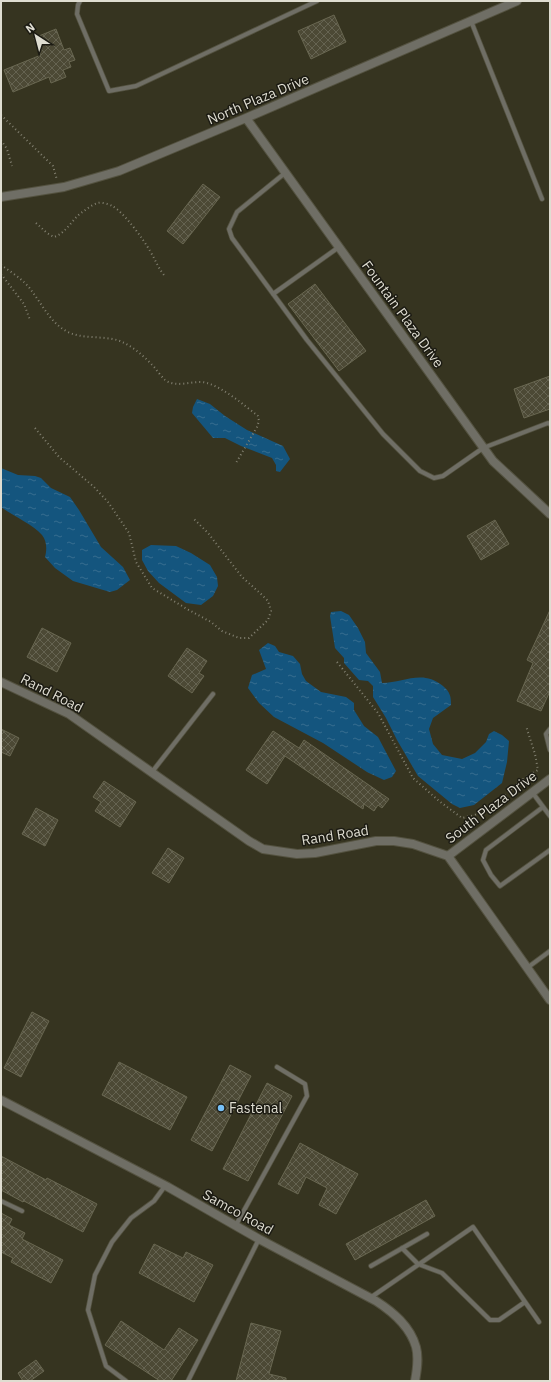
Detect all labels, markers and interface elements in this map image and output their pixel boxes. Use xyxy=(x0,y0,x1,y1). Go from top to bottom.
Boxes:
north arrow xyxy=(16,16,56,56)
text: N xyxy=(23,20,37,36)
street label: North Plaza Drive xyxy=(204,69,312,129)
street label: Fountain Plaza Drive xyxy=(358,257,448,371)
street label: Rand Road xyxy=(18,670,86,716)
street label: South Plaza Drive xyxy=(442,767,540,847)
street label: Rand Road xyxy=(300,821,370,849)
place label: Fastenal xyxy=(229,1099,282,1117)
marker: Fastenal xyxy=(216,1103,226,1113)
street label: Samco Road xyxy=(199,1185,277,1239)

